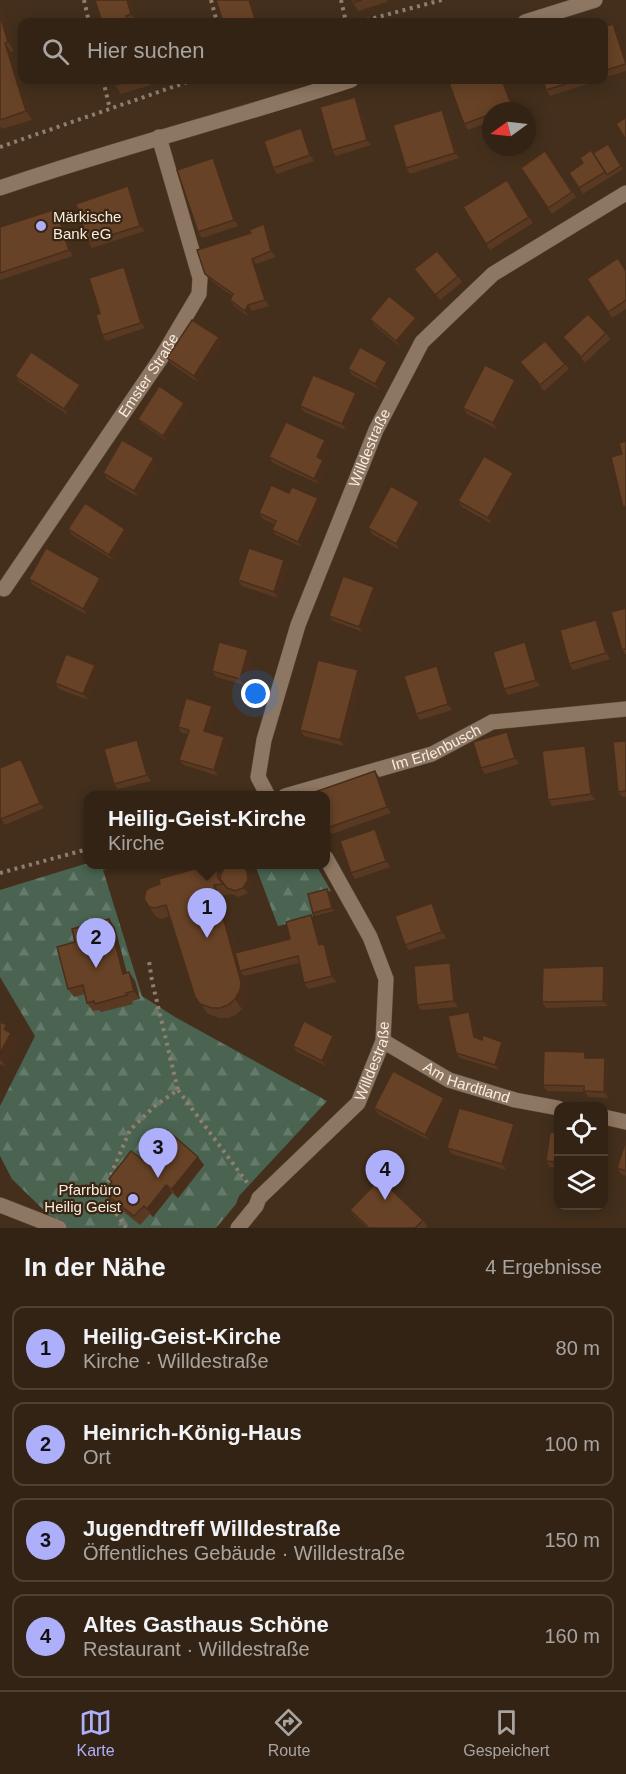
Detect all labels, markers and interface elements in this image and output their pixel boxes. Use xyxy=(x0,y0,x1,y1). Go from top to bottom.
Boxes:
search box xyxy=(18,18,608,84)
icon: search xyxy=(39,35,72,68)
text: Hier suchen xyxy=(87,38,204,63)
north arrow xyxy=(482,102,536,156)
place label: Märkische Bank eG xyxy=(53,208,121,242)
marker: Märkische Bank eG xyxy=(34,219,48,233)
street label: Emster Straße xyxy=(114,330,182,420)
street label: Willdestraße xyxy=(345,406,394,489)
your location xyxy=(241,679,270,708)
street label: Im Erlenbusch xyxy=(389,721,483,773)
popup xyxy=(84,791,330,869)
text: Heilig-Geist-Kirche xyxy=(108,806,306,831)
text: Kirche xyxy=(108,832,165,854)
pin: 1 xyxy=(188,888,226,938)
pin: 2 xyxy=(76,918,116,968)
street label: Willdestraße xyxy=(351,1021,392,1103)
street label: Am Hardtland xyxy=(420,1058,512,1106)
map controls xyxy=(554,1102,608,1210)
button: locate xyxy=(554,1102,608,1156)
pin: 3 xyxy=(138,1128,178,1178)
pin: 4 xyxy=(366,1150,404,1200)
button: layers xyxy=(554,1156,608,1210)
place label: Pfarrbüro Heilig Geist xyxy=(44,1181,122,1215)
marker: Pfarrbüro Heilig Geist xyxy=(126,1192,140,1206)
text: In der Nähe xyxy=(24,1252,166,1282)
text: 4 Ergebnisse xyxy=(485,1256,602,1278)
text: Heilig-Geist-Kirche xyxy=(83,1324,281,1349)
text: 1 xyxy=(40,1337,51,1359)
text: 80 m xyxy=(556,1337,600,1359)
text: Kirche · Willdestraße xyxy=(83,1350,269,1372)
text: Heinrich-König-Haus xyxy=(83,1420,302,1445)
text: 2 xyxy=(40,1433,51,1455)
text: 100 m xyxy=(544,1433,600,1455)
text: Ort xyxy=(83,1446,111,1468)
text: Jugendtreff Willdestraße xyxy=(83,1516,341,1541)
text: 3 xyxy=(40,1529,51,1551)
text: 150 m xyxy=(544,1529,600,1551)
text: Öffentliches Gebäude · Willdestraße xyxy=(83,1542,405,1564)
text: Altes Gasthaus Schöne xyxy=(83,1612,329,1637)
text: 4 xyxy=(40,1625,51,1647)
text: 160 m xyxy=(544,1625,600,1647)
text: Restaurant · Willdestraße xyxy=(83,1638,310,1660)
tab: Karte xyxy=(76,1706,115,1760)
tab: Route xyxy=(268,1706,310,1760)
tab: Gespeichert xyxy=(463,1706,550,1760)

